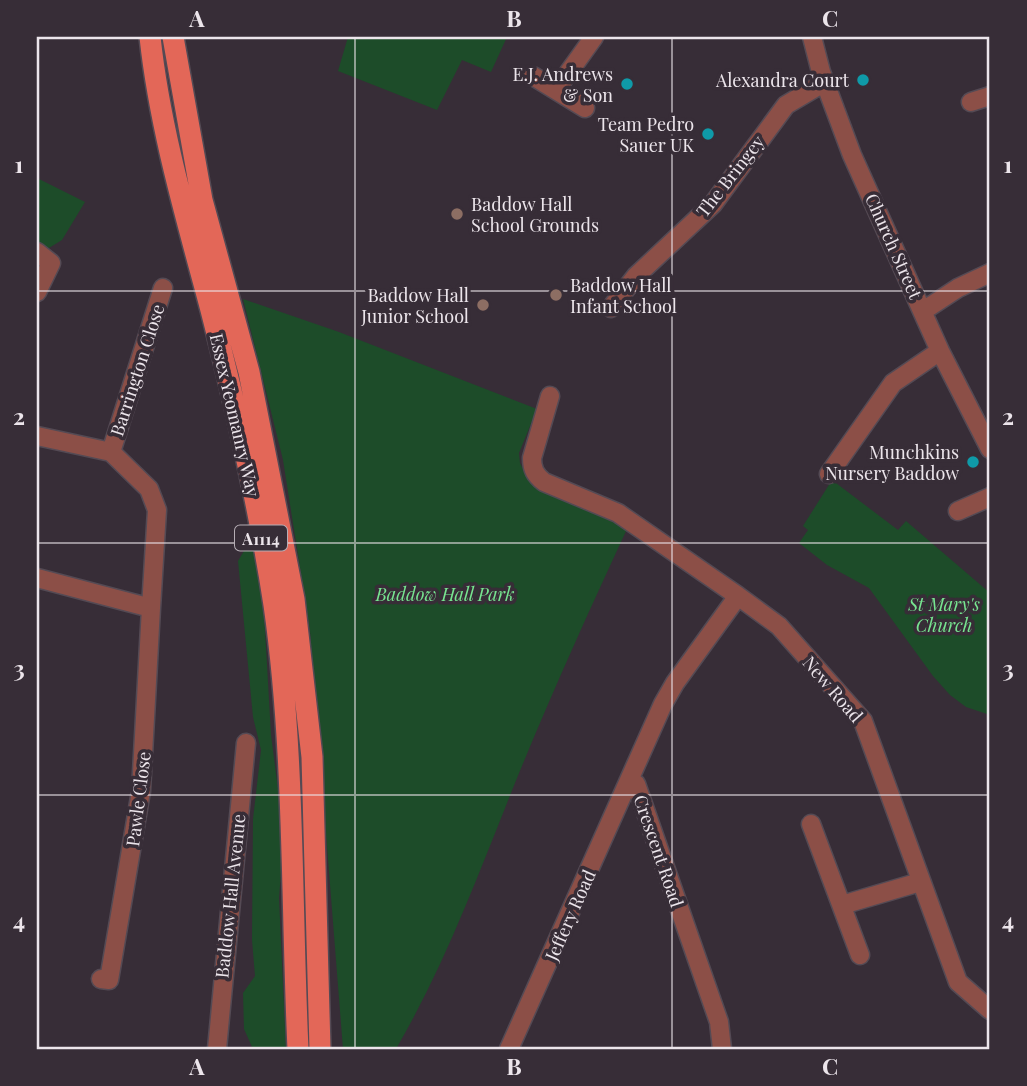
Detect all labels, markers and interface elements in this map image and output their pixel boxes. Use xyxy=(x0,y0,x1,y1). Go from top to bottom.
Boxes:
text: A xyxy=(188,2,205,33)
text: B xyxy=(506,2,522,33)
text: C xyxy=(822,2,838,33)
place label: E.J. Andrews & Son xyxy=(513,62,613,107)
place label: Alexandra Court xyxy=(715,68,850,92)
marker: Alexandra Court xyxy=(855,72,871,88)
marker: E.J. Andrews & Son xyxy=(619,76,635,92)
place label: Team Pedro Sauer UK xyxy=(598,112,694,157)
marker: Team Pedro Sauer UK xyxy=(700,126,716,142)
street label: The Bringey xyxy=(691,130,769,222)
text: 1 xyxy=(15,148,24,179)
text: 1 xyxy=(1004,148,1013,179)
street label: Church Street xyxy=(860,189,928,303)
place label: Baddow Hall School Grounds xyxy=(471,192,599,237)
marker: Baddow Hall School Grounds xyxy=(449,206,465,222)
place label: Baddow Hall Infant School xyxy=(570,273,677,318)
place label: Baddow Hall Junior School xyxy=(360,283,469,328)
marker: Baddow Hall Infant School xyxy=(548,287,564,303)
marker: Baddow Hall Junior School xyxy=(475,297,491,313)
street label: Barrington Close xyxy=(104,301,170,439)
street label: Essex Yeomanry Way xyxy=(205,331,265,499)
text: 2 xyxy=(13,400,25,431)
text: 2 xyxy=(1002,400,1014,431)
place label: Munchkins Nursery Baddow xyxy=(825,440,959,485)
marker: Munchkins Nursery Baddow xyxy=(965,454,981,470)
road number: A1114 xyxy=(235,526,287,551)
park label: Baddow Hall Park xyxy=(374,582,515,606)
park label: St Mary's Church xyxy=(907,592,980,637)
street label: New Road xyxy=(798,651,869,728)
text: 3 xyxy=(13,652,25,683)
text: 3 xyxy=(1002,652,1014,683)
street label: Pawle Close xyxy=(120,750,156,848)
street label: Crescent Road xyxy=(629,792,690,911)
street label: Baddow Hall Avenue xyxy=(209,813,251,979)
street label: Jeffery Road xyxy=(539,865,601,965)
text: 4 xyxy=(13,904,25,935)
text: 4 xyxy=(1002,904,1014,935)
text: A xyxy=(188,1050,205,1081)
text: B xyxy=(506,1050,522,1081)
text: C xyxy=(822,1050,838,1081)

